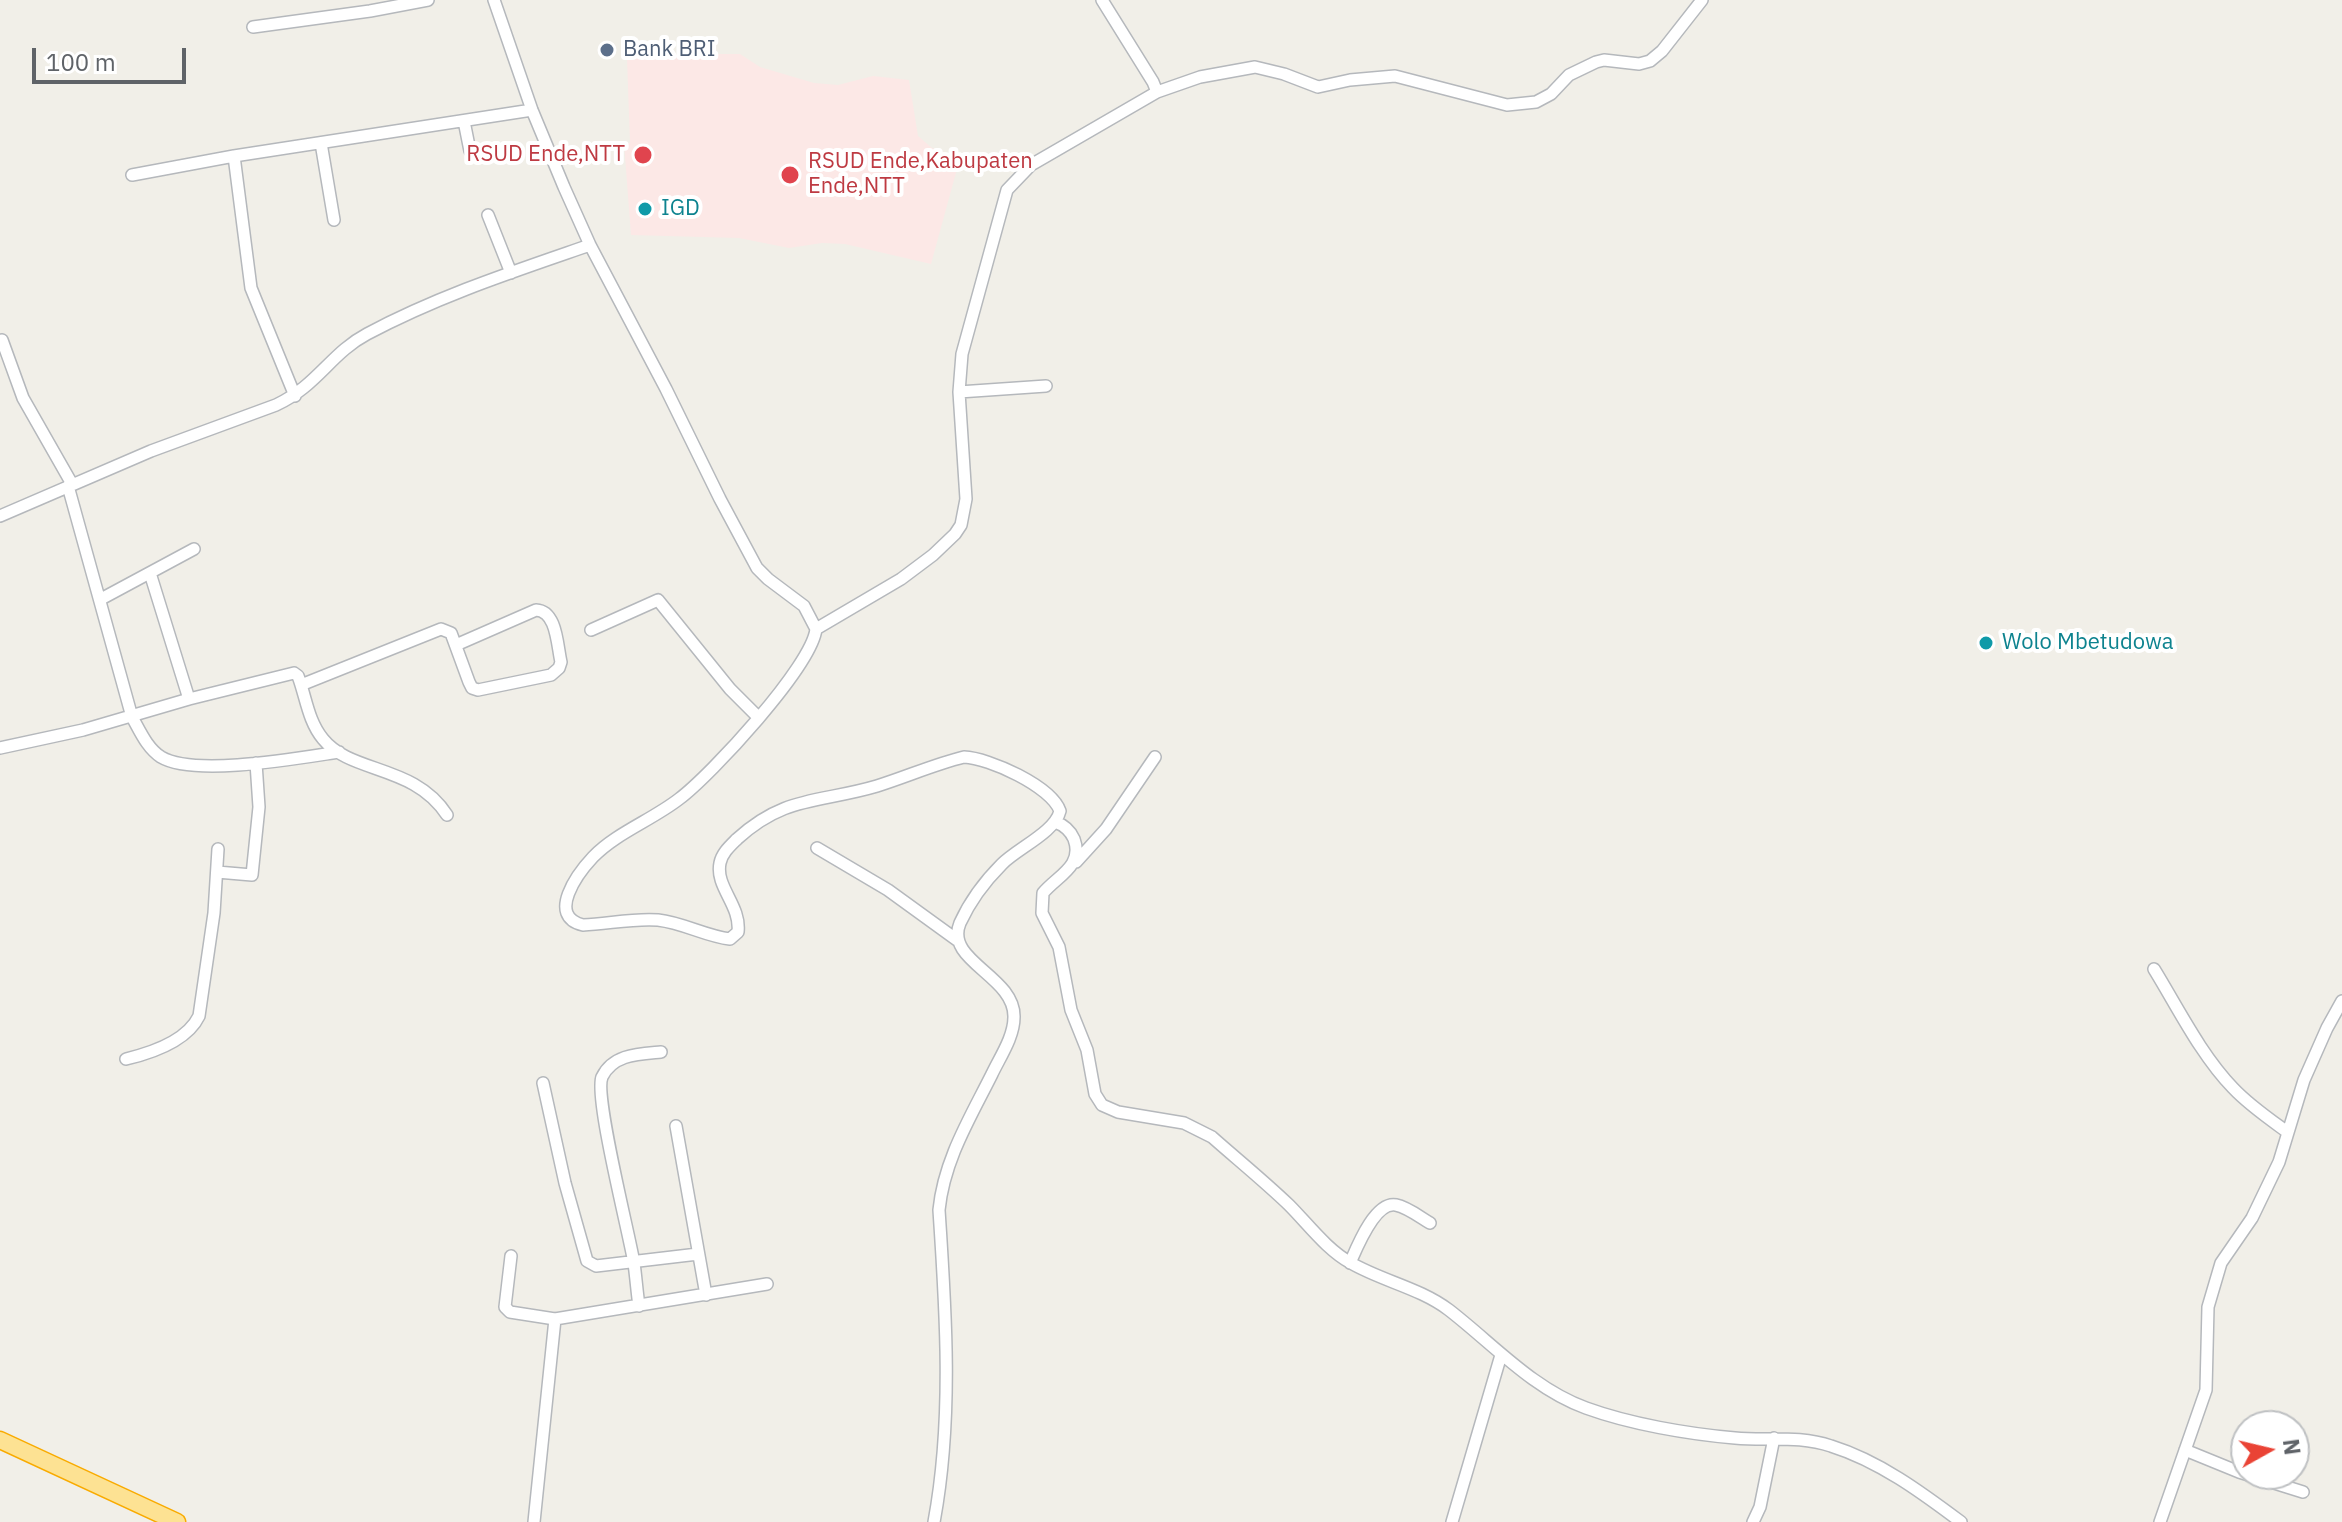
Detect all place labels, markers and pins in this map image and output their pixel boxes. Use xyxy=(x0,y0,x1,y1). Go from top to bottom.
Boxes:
place label: Bank BRI xyxy=(623,37,716,63)
marker: Bank BRI xyxy=(598,41,616,59)
place label: RSUD Ende,NTT xyxy=(466,142,625,168)
marker: RSUD Ende,NTT xyxy=(632,144,654,166)
place label: RSUD Ende,Kabupaten Ende,NTT xyxy=(808,149,1033,200)
marker: RSUD Ende,Kabupaten Ende,NTT xyxy=(779,164,801,186)
place label: IGD xyxy=(661,196,700,222)
marker: IGD xyxy=(636,200,654,218)
place label: Wolo Mbetudowa xyxy=(2002,630,2173,656)
marker: Wolo Mbetudowa xyxy=(1977,634,1995,652)

